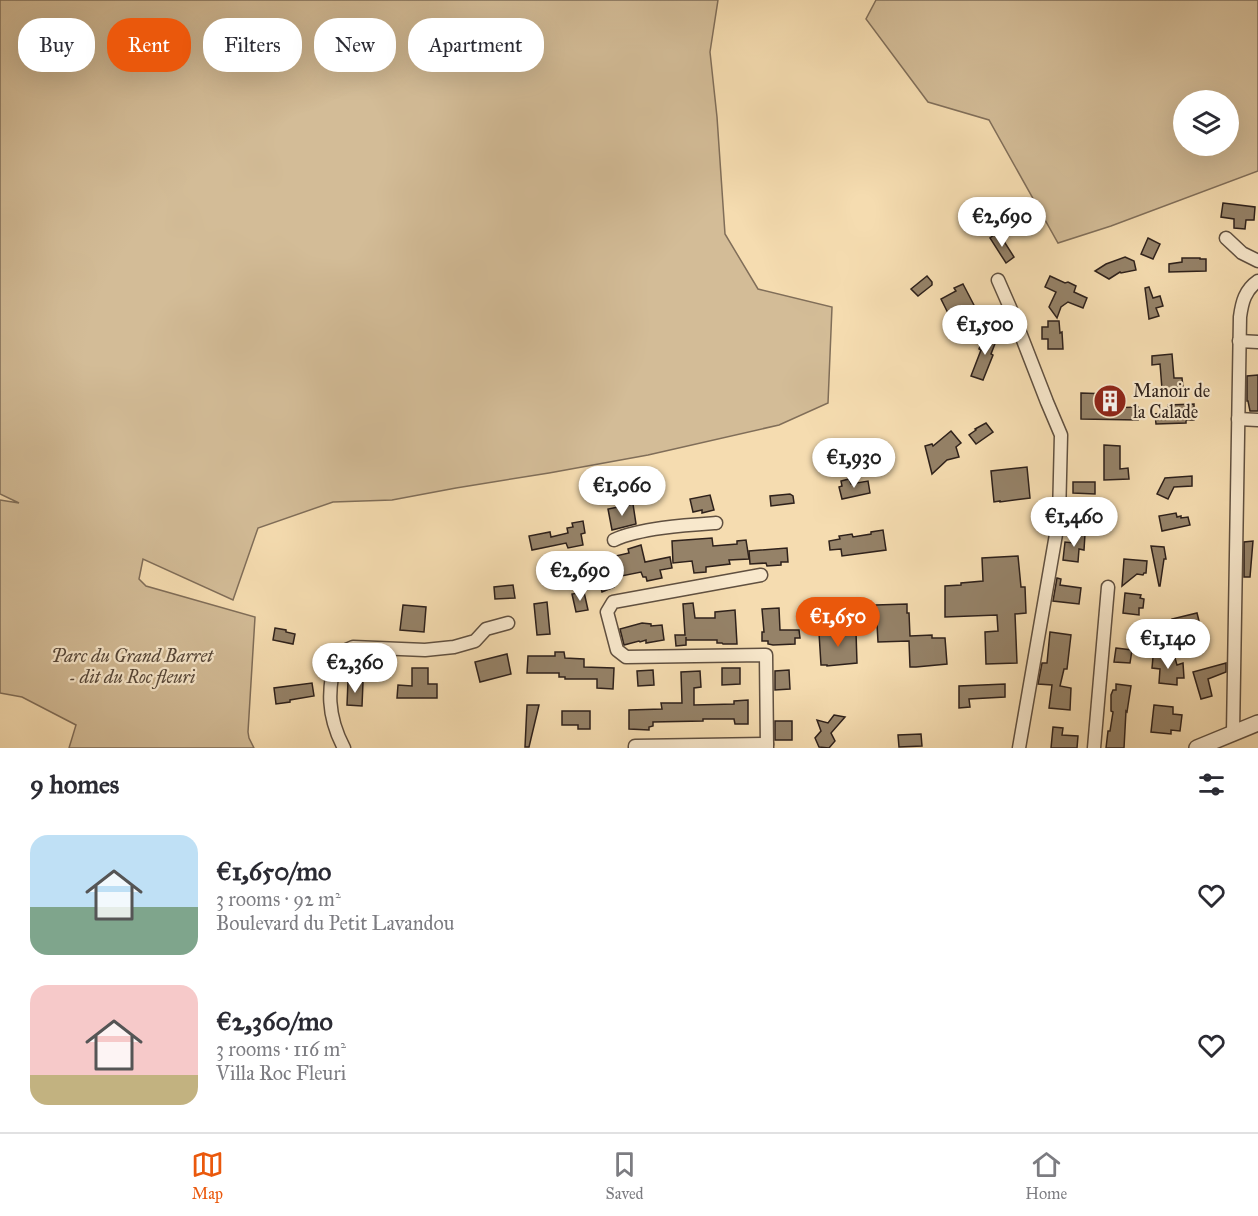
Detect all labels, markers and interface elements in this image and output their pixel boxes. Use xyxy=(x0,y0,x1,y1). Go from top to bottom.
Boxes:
chip: Buy xyxy=(18,18,95,72)
chip: Rent xyxy=(107,18,191,72)
chip: Filters xyxy=(203,18,302,72)
chip: New xyxy=(314,18,396,72)
chip: Apartment xyxy=(408,18,544,72)
map controls xyxy=(1173,90,1239,156)
button: layers xyxy=(1173,90,1239,156)
pin: €2,690 xyxy=(953,197,1051,248)
text: €2,690 xyxy=(972,204,1032,228)
pin: €1,500 xyxy=(936,305,1034,356)
text: €1,500 xyxy=(956,312,1014,336)
place label: Manoir de la Calade xyxy=(1133,380,1210,423)
building icon: Manoir de la Calade xyxy=(1092,383,1128,419)
pin: €1,930 xyxy=(805,438,903,489)
text: €1,930 xyxy=(826,445,882,469)
pin: €1,060 xyxy=(573,466,671,517)
text: €1,060 xyxy=(593,473,651,497)
pin: €1,460 xyxy=(1025,497,1123,548)
text: €1,460 xyxy=(1045,504,1103,528)
pin: €2,690 xyxy=(531,551,629,602)
text: €2,690 xyxy=(550,558,610,582)
pin: €1,650 xyxy=(789,597,887,648)
text: €1,650 xyxy=(810,604,866,628)
pin: €1,140 xyxy=(1119,619,1217,670)
text: €1,140 xyxy=(1140,626,1196,650)
pin: €2,360 xyxy=(306,643,404,694)
park label: Parc du Grand Barret - dit du Roc fleuri xyxy=(51,645,214,689)
text: €2,360 xyxy=(326,650,384,674)
text: 9 homes xyxy=(30,768,119,800)
icon: filters xyxy=(1195,768,1228,801)
text: €1,650/mo xyxy=(216,855,331,887)
icon: home xyxy=(78,859,150,931)
icon: heart xyxy=(1195,879,1228,912)
text: 3 rooms · 92 m² xyxy=(216,887,341,911)
text: Boulevard du Petit Lavandou xyxy=(216,911,454,935)
text: €2,360/mo xyxy=(216,1005,333,1037)
icon: home xyxy=(78,1009,150,1081)
icon: heart xyxy=(1195,1029,1228,1062)
text: 3 rooms · 116 m² xyxy=(216,1037,346,1061)
text: Villa Roc Fleuri xyxy=(216,1061,346,1085)
tab: Map xyxy=(191,1148,224,1203)
tab: Saved xyxy=(606,1148,644,1203)
tab: Home xyxy=(1025,1148,1067,1203)

